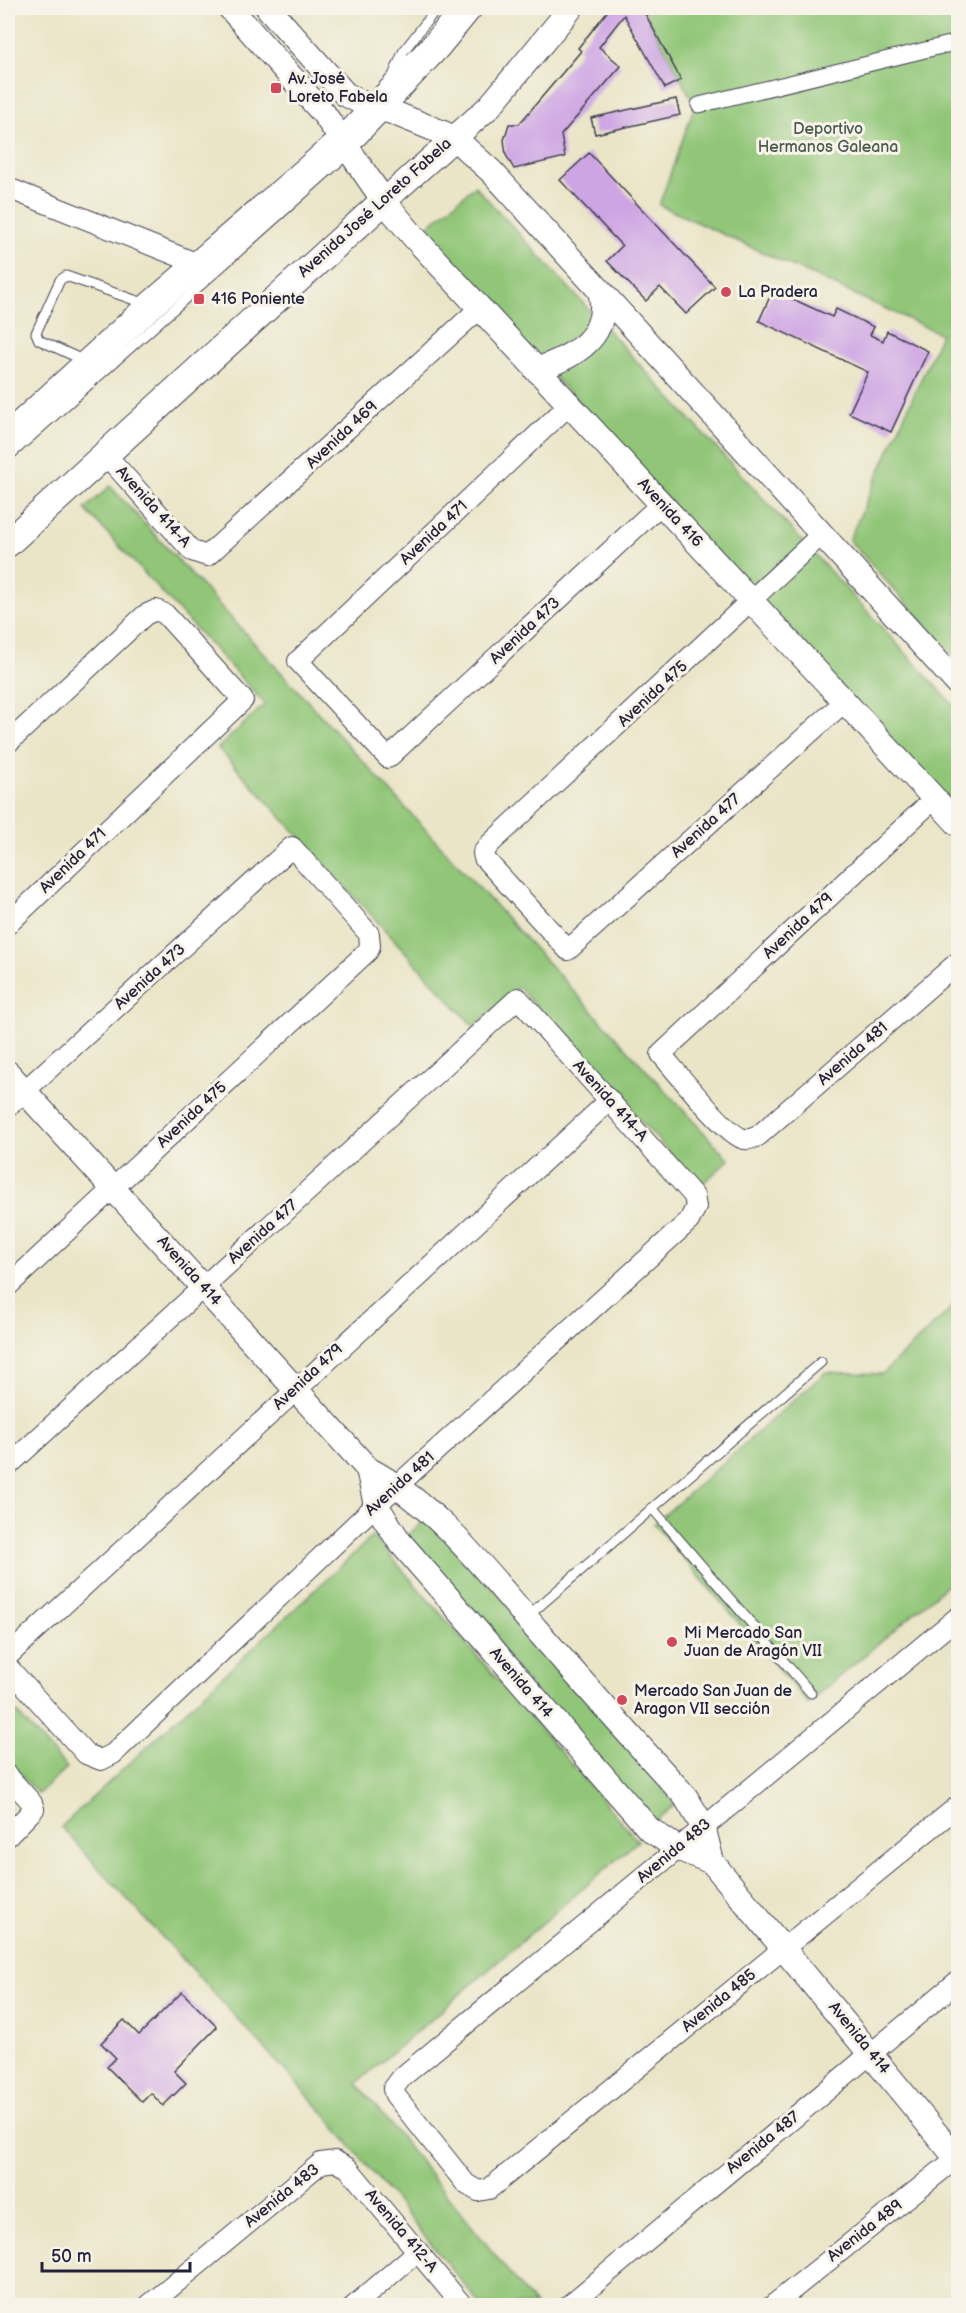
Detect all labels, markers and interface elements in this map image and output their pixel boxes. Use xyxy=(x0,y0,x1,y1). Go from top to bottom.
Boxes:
place label: Av. José Loreto Fabela xyxy=(288,70,388,107)
marker: Av. José Loreto Fabela xyxy=(269,81,283,95)
park label: Deportivo Hermanos Galeana xyxy=(758,120,898,157)
street label: Avenida José Loreto Fabela xyxy=(295,134,455,282)
place label: La Pradera xyxy=(738,283,818,302)
marker: La Pradera xyxy=(719,285,733,299)
place label: 416 Poniente xyxy=(211,290,305,309)
marker: 416 Poniente xyxy=(192,292,206,306)
street label: Avenida 469 xyxy=(302,397,382,473)
street label: Avenida 414-A xyxy=(112,462,195,552)
street label: Avenida 416 xyxy=(633,475,707,552)
street label: Avenida 471 xyxy=(396,497,472,569)
street label: Avenida 473 xyxy=(486,594,564,668)
street label: Avenida 475 xyxy=(614,657,692,731)
street label: Avenida 477 xyxy=(667,790,745,862)
street label: Avenida 471 xyxy=(36,824,110,898)
street label: Avenida 479 xyxy=(759,889,837,963)
street label: Avenida 473 xyxy=(111,940,190,1014)
street label: Avenida 481 xyxy=(814,1018,892,1090)
street label: Avenida 414-A xyxy=(569,1056,652,1146)
street label: Avenida 475 xyxy=(153,1078,231,1152)
street label: Avenida 477 xyxy=(224,1196,302,1268)
street label: Avenida 414 xyxy=(153,1232,225,1310)
street label: Avenida 479 xyxy=(269,1340,347,1414)
street label: Avenida 481 xyxy=(361,1448,439,1520)
place label: Mi Mercado San Juan de Aragón VII xyxy=(684,1624,822,1661)
marker: Mi Mercado San Juan de Aragón VII xyxy=(665,1635,679,1649)
street label: Avenida 414 xyxy=(485,1644,557,1722)
place label: Mercado San Juan de Aragon VII sección xyxy=(634,1682,793,1719)
marker: Mercado San Juan de Aragon VII sección xyxy=(615,1693,629,1707)
street label: Avenida 483 xyxy=(633,1815,715,1887)
street label: Avenida 485 xyxy=(678,1965,760,2037)
street label: Avenida 414 xyxy=(824,1998,894,2078)
street label: Avenida 487 xyxy=(723,2108,804,2178)
street label: Avenida 483 xyxy=(241,2160,323,2232)
street label: Avenida 412-A xyxy=(361,2186,441,2277)
street label: Avenida 489 xyxy=(824,2196,906,2266)
scale bar xyxy=(42,2235,190,2273)
text: 50 m xyxy=(51,2246,92,2267)

